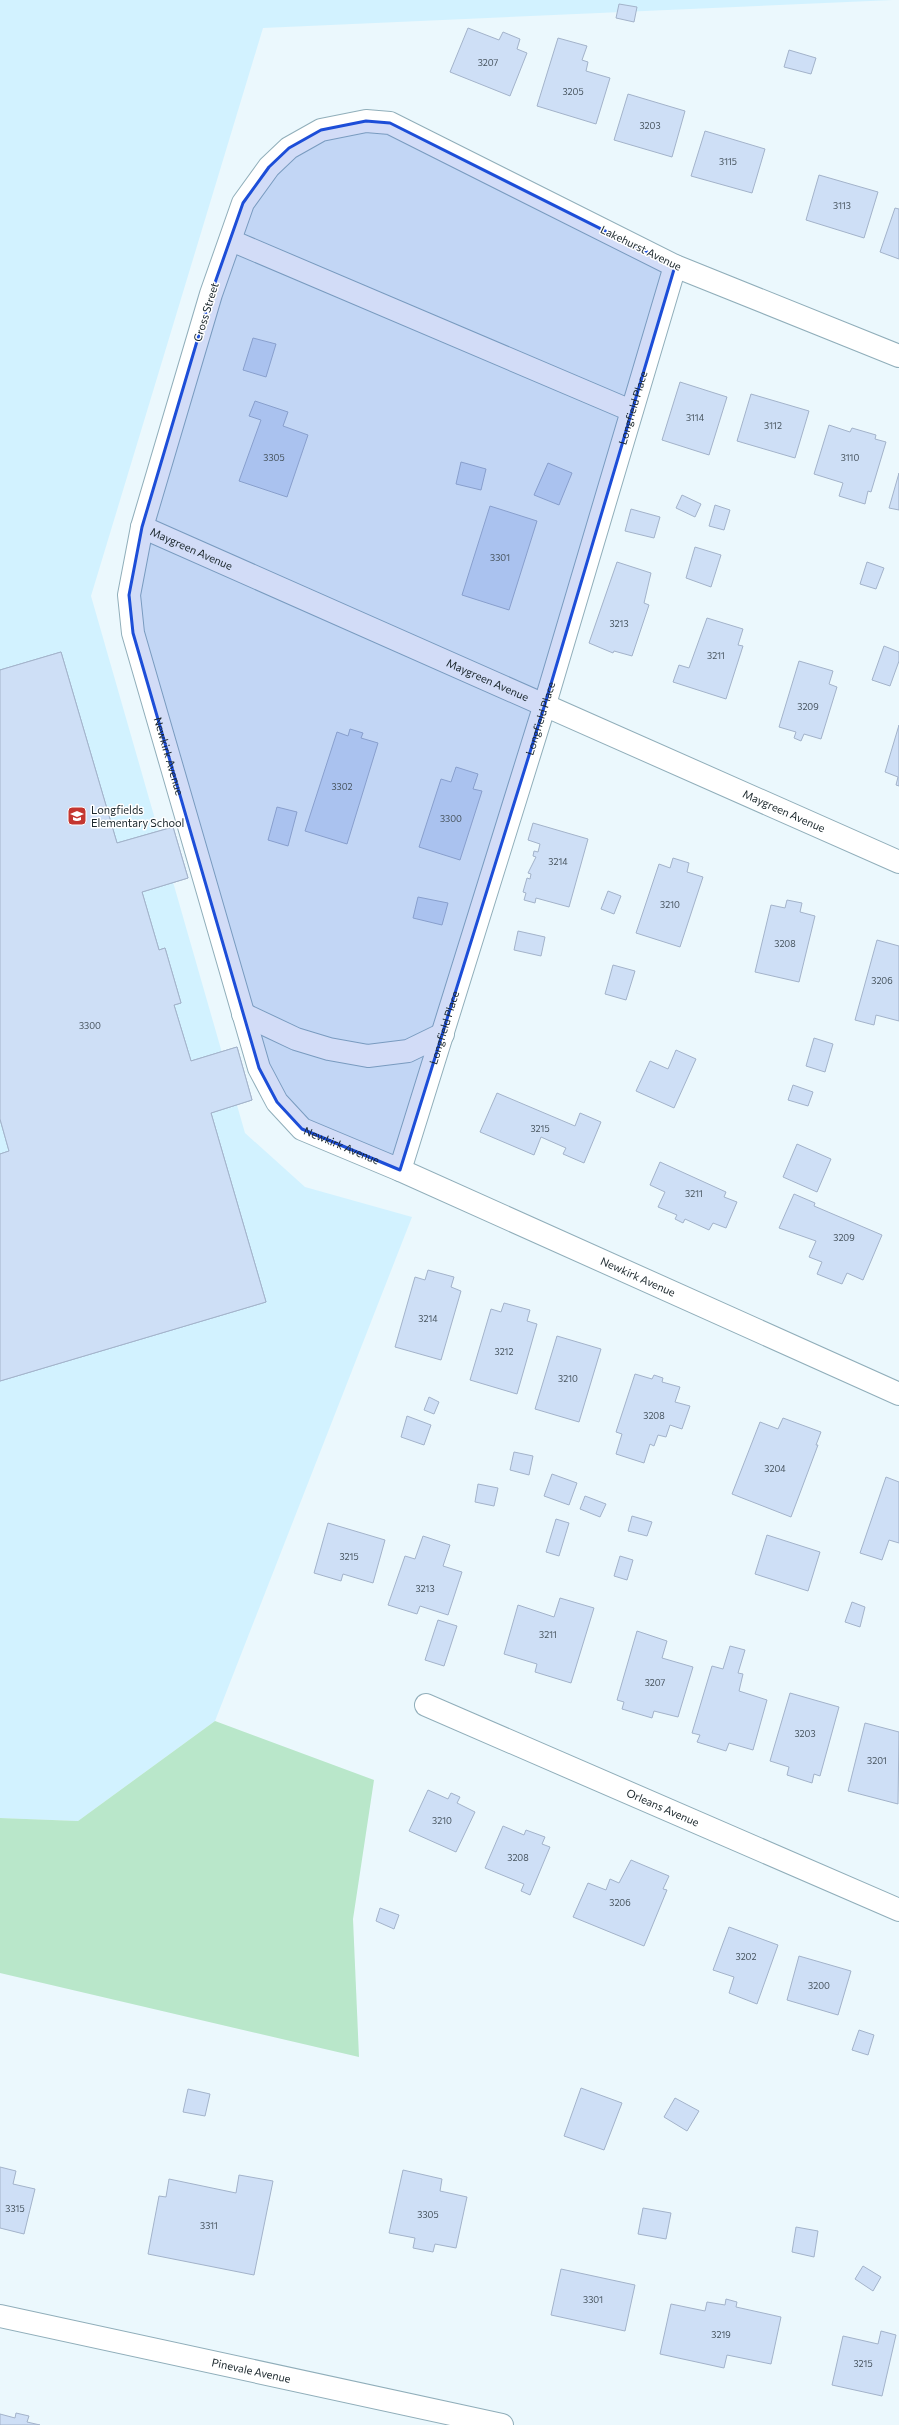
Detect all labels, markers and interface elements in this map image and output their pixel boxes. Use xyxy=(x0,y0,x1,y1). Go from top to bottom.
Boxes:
house number: 3207 xyxy=(478,57,499,68)
house number: 3205 xyxy=(562,86,584,97)
house number: 3203 xyxy=(639,120,661,131)
house number: 3115 xyxy=(719,156,737,167)
house number: 3113 xyxy=(833,200,851,211)
street label: Lakehurst Avenue xyxy=(599,222,684,273)
street label: Cross Street xyxy=(190,280,221,343)
street label: Longfield Place xyxy=(615,369,650,446)
house number: 3114 xyxy=(686,412,705,423)
house number: 3112 xyxy=(764,420,782,431)
house number: 3305 xyxy=(263,452,285,463)
house number: 3110 xyxy=(841,452,859,463)
street label: Maygreen Avenue xyxy=(148,525,235,572)
house number: 3301 xyxy=(490,552,510,563)
house number: 3213 xyxy=(609,618,629,629)
house number: 3211 xyxy=(707,650,725,661)
street label: Maygreen Avenue xyxy=(445,656,531,703)
street label: Longfield Place xyxy=(523,680,557,757)
house number: 3209 xyxy=(797,701,819,712)
street label: Newkirk Avenue xyxy=(152,715,187,797)
house number: 3302 xyxy=(331,781,353,792)
street label: Maygreen Avenue xyxy=(741,787,827,835)
place label: Longfields Elementary School xyxy=(91,803,184,829)
school or university icon: Longfields Elementary School xyxy=(66,805,88,827)
house number: 3300 xyxy=(440,813,462,824)
house number: 3214 xyxy=(548,856,568,867)
house number: 3210 xyxy=(660,899,680,910)
house number: 3208 xyxy=(774,938,796,949)
house number: 3206 xyxy=(871,975,893,986)
street label: Longfield Place xyxy=(426,989,461,1066)
house number: 3300 xyxy=(79,1020,101,1031)
house number: 3215 xyxy=(530,1123,550,1134)
street label: Newkirk Avenue xyxy=(302,1124,382,1167)
house number: 3211 xyxy=(685,1188,703,1199)
house number: 3209 xyxy=(833,1232,855,1243)
street label: Newkirk Avenue xyxy=(599,1254,678,1299)
house number: 3214 xyxy=(418,1313,438,1324)
house number: 3212 xyxy=(495,1346,513,1357)
house number: 3210 xyxy=(558,1373,578,1384)
house number: 3208 xyxy=(643,1410,665,1421)
house number: 3204 xyxy=(764,1463,786,1474)
house number: 3215 xyxy=(339,1551,359,1562)
house number: 3213 xyxy=(415,1583,435,1594)
house number: 3211 xyxy=(539,1629,557,1640)
house number: 3207 xyxy=(645,1677,666,1688)
house number: 3203 xyxy=(794,1728,816,1739)
house number: 3201 xyxy=(867,1755,887,1766)
street label: Orleans Avenue xyxy=(625,1786,701,1829)
house number: 3210 xyxy=(432,1815,452,1826)
house number: 3208 xyxy=(507,1852,529,1863)
house number: 3206 xyxy=(609,1897,631,1908)
house number: 3202 xyxy=(736,1951,756,1962)
house number: 3200 xyxy=(808,1980,830,1991)
house number: 3315 xyxy=(5,2203,25,2214)
house number: 3305 xyxy=(417,2209,439,2220)
house number: 3311 xyxy=(200,2220,218,2231)
house number: 3301 xyxy=(583,2294,603,2305)
house number: 3219 xyxy=(711,2329,731,2340)
street label: Pinevale Avenue xyxy=(211,2355,292,2385)
house number: 3215 xyxy=(853,2358,873,2369)

